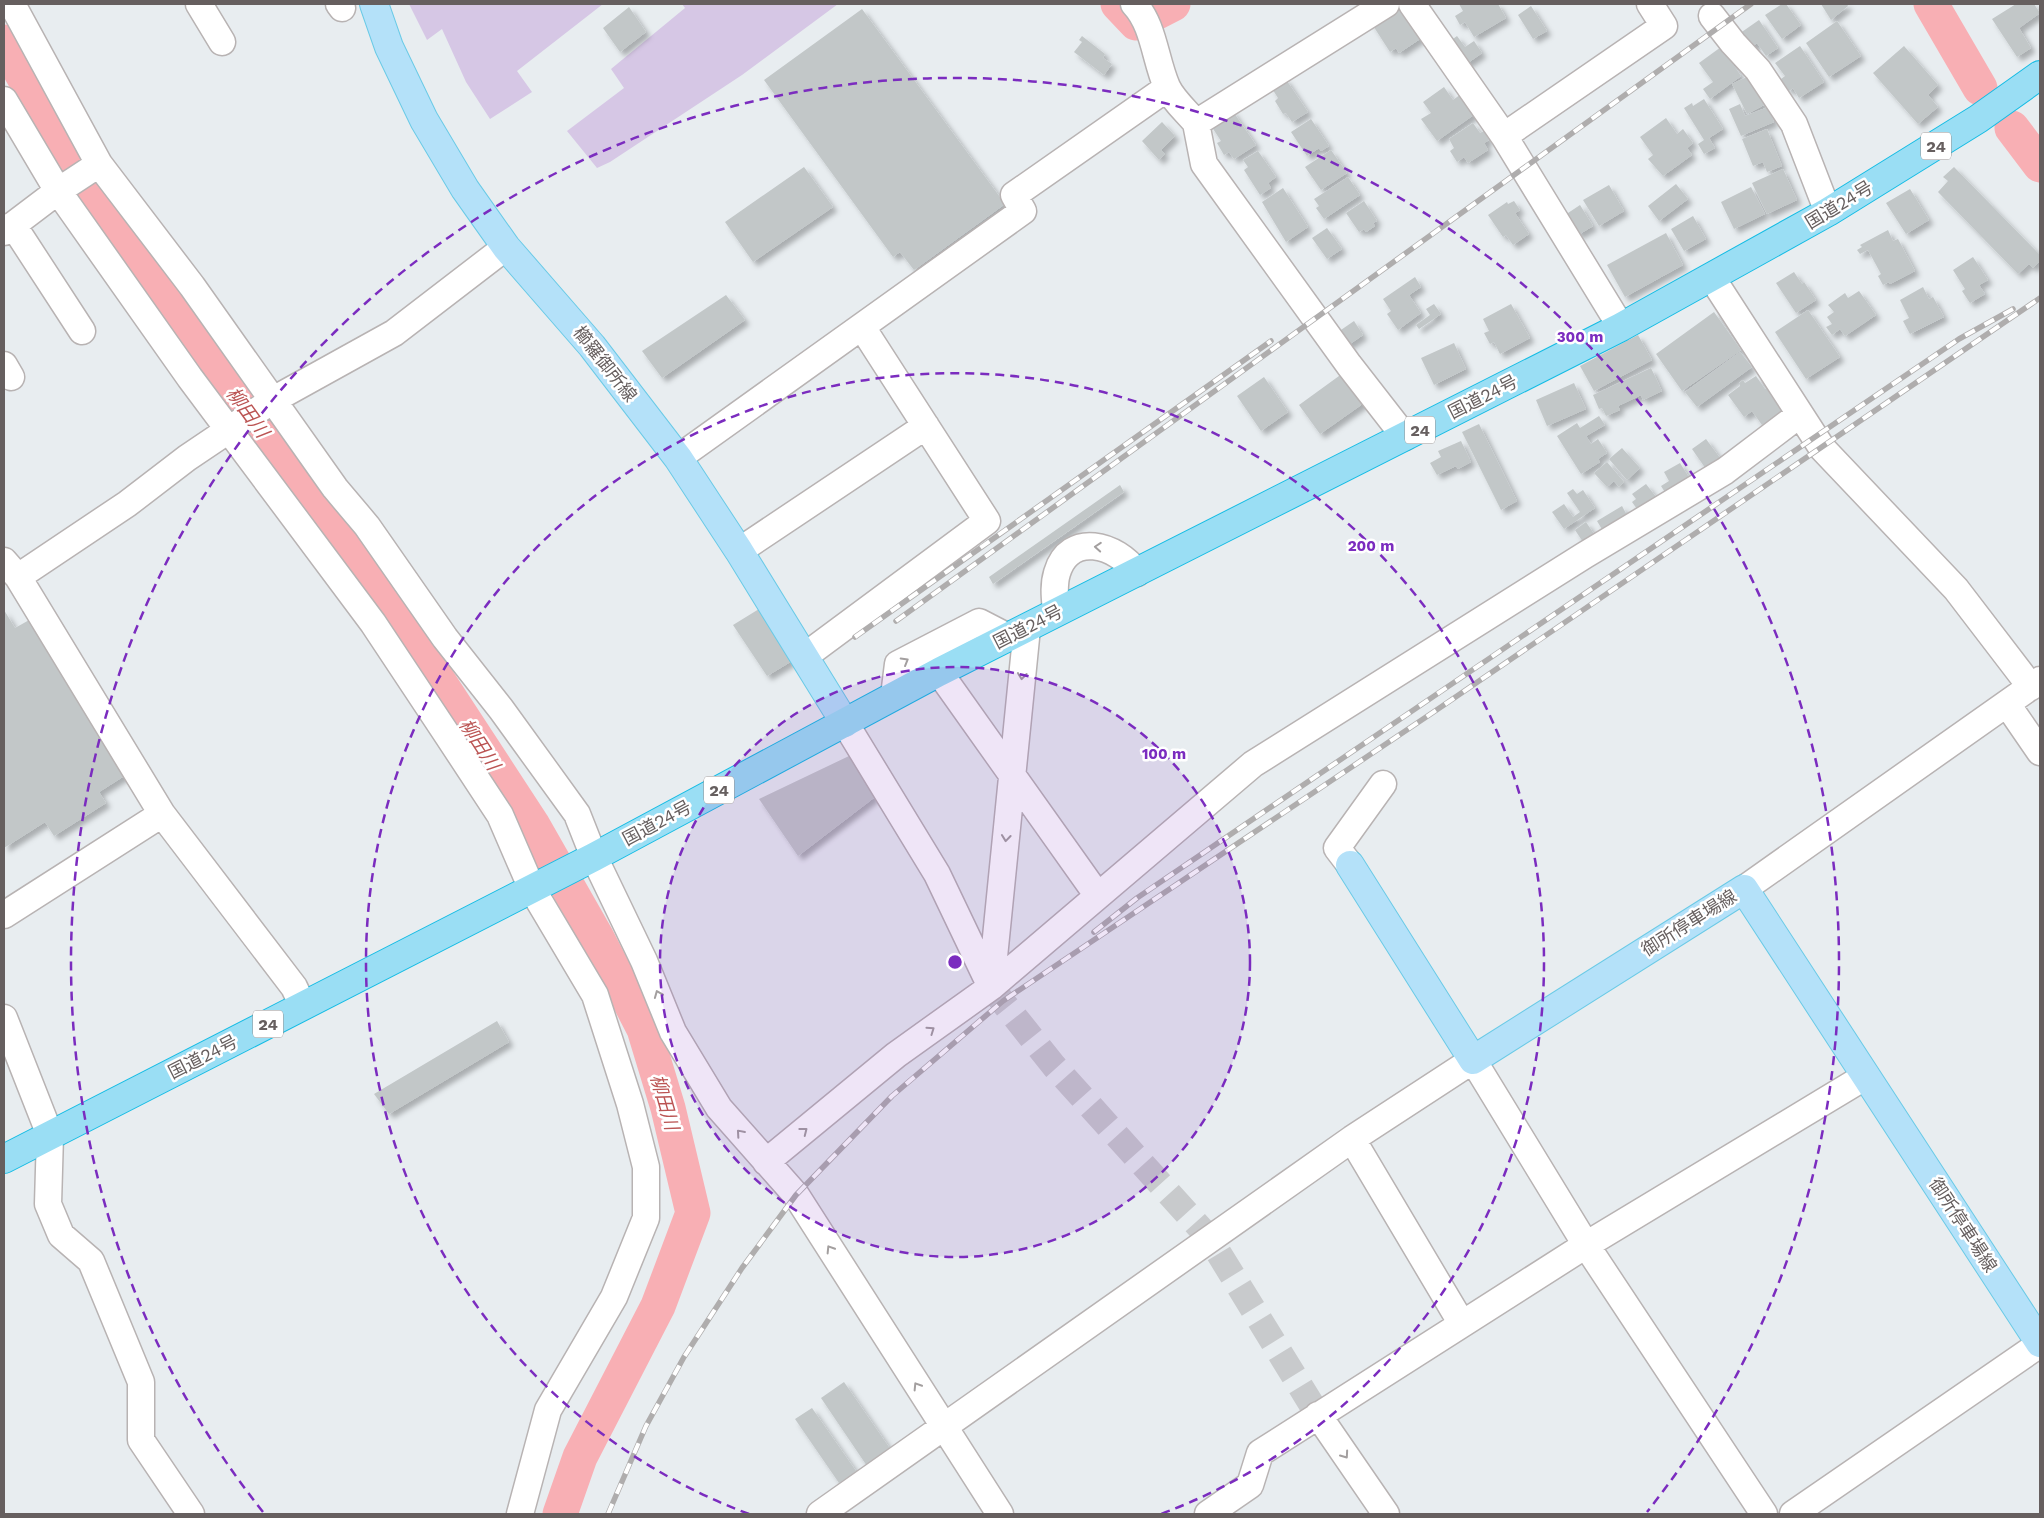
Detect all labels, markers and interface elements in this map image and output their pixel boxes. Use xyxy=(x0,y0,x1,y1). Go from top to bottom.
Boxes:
road number: 24 xyxy=(1921,132,1951,160)
street label: 国道24号 xyxy=(1801,176,1876,233)
street label: 櫛羅御所線 xyxy=(569,322,641,406)
text: 300 m xyxy=(1557,328,1603,346)
street label: 国道24号 xyxy=(1445,370,1521,423)
water label: 柳田川 xyxy=(222,382,275,444)
road number: 24 xyxy=(1405,416,1435,444)
text: 200 m xyxy=(1348,537,1394,555)
one-way arrow xyxy=(1094,542,1102,553)
street label: 国道24号 xyxy=(990,600,1066,653)
one-way arrow xyxy=(899,657,908,667)
one-way arrow xyxy=(1017,672,1028,680)
water label: 柳田川 xyxy=(454,714,506,776)
text: 100 m xyxy=(1142,745,1186,763)
road number: 24 xyxy=(704,776,734,804)
street label: 国道24号 xyxy=(619,796,695,849)
one-way arrow xyxy=(1001,834,1012,842)
street label: 御所停車場線 xyxy=(1637,885,1740,960)
centre of rings xyxy=(946,953,964,971)
one-way arrow xyxy=(653,991,663,999)
road number: 24 xyxy=(253,1011,283,1038)
one-way arrow xyxy=(925,1027,934,1036)
street label: 国道24号 xyxy=(165,1030,241,1083)
water label: 柳田川 xyxy=(646,1072,684,1135)
one-way arrow xyxy=(798,1129,807,1137)
one-way arrow xyxy=(737,1130,746,1139)
street label: 御所停車場線 xyxy=(1925,1174,2002,1276)
one-way arrow xyxy=(827,1246,837,1255)
one-way arrow xyxy=(914,1383,924,1392)
one-way arrow xyxy=(1339,1450,1348,1459)

